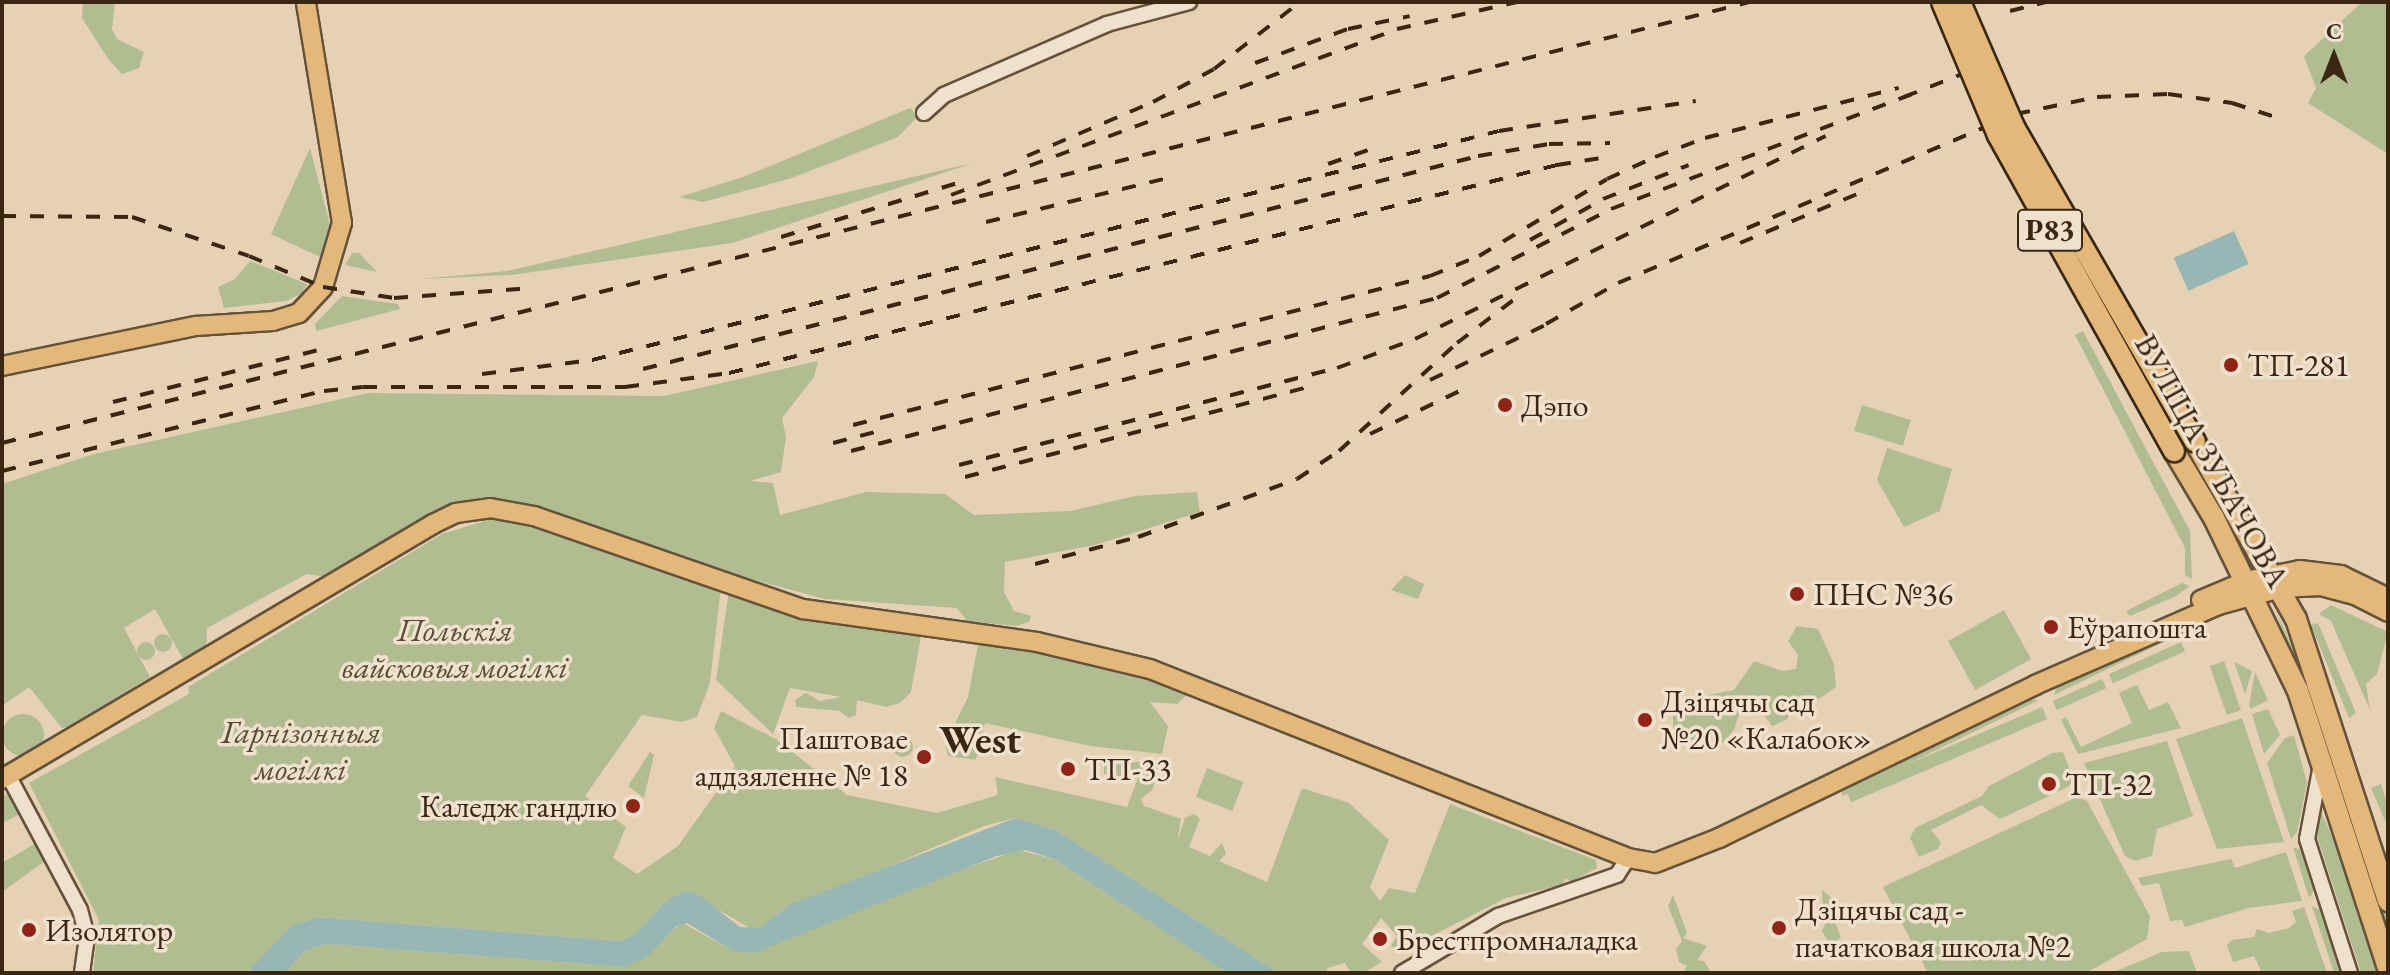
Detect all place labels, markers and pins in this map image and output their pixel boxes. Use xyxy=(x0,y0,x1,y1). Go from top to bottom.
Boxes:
place label: ТП-281 xyxy=(2247,346,2350,384)
marker: ТП-281 xyxy=(2222,356,2240,374)
place label: Дэпо xyxy=(1521,386,1589,424)
marker: Дэпо xyxy=(1496,396,1514,414)
place label: ПНС №36 xyxy=(1813,575,1953,613)
marker: ПНС №36 xyxy=(1788,585,1806,603)
place label: Еўрапошта xyxy=(2067,608,2207,646)
marker: Еўрапошта xyxy=(2042,618,2060,636)
place label: Дзіцячы сад №20 «Калабок» xyxy=(1661,683,1872,758)
marker: Дзіцячы сад №20 «Калабок» xyxy=(1636,711,1654,729)
place label: Паштовае аддзяленне № 18 xyxy=(695,720,908,795)
marker: Паштовае аддзяленне № 18 xyxy=(915,748,933,766)
place label: ТП-33 xyxy=(1084,750,1171,788)
marker: ТП-33 xyxy=(1059,760,1077,778)
place label: ТП-32 xyxy=(2065,765,2152,803)
marker: ТП-32 xyxy=(2040,775,2058,793)
place label: Каледж гандлю xyxy=(420,787,617,825)
marker: Каледж гандлю xyxy=(624,797,642,815)
place label: Дзіцячы сад - пачатковая школа №2 xyxy=(1795,891,2070,966)
place label: Изолятор xyxy=(45,911,173,949)
marker: Дзіцячы сад - пачатковая школа №2 xyxy=(1770,919,1788,937)
place label: Брестпромналадка xyxy=(1396,920,1638,958)
marker: Изолятор xyxy=(20,921,38,939)
marker: Брестпромналадка xyxy=(1371,930,1389,948)

